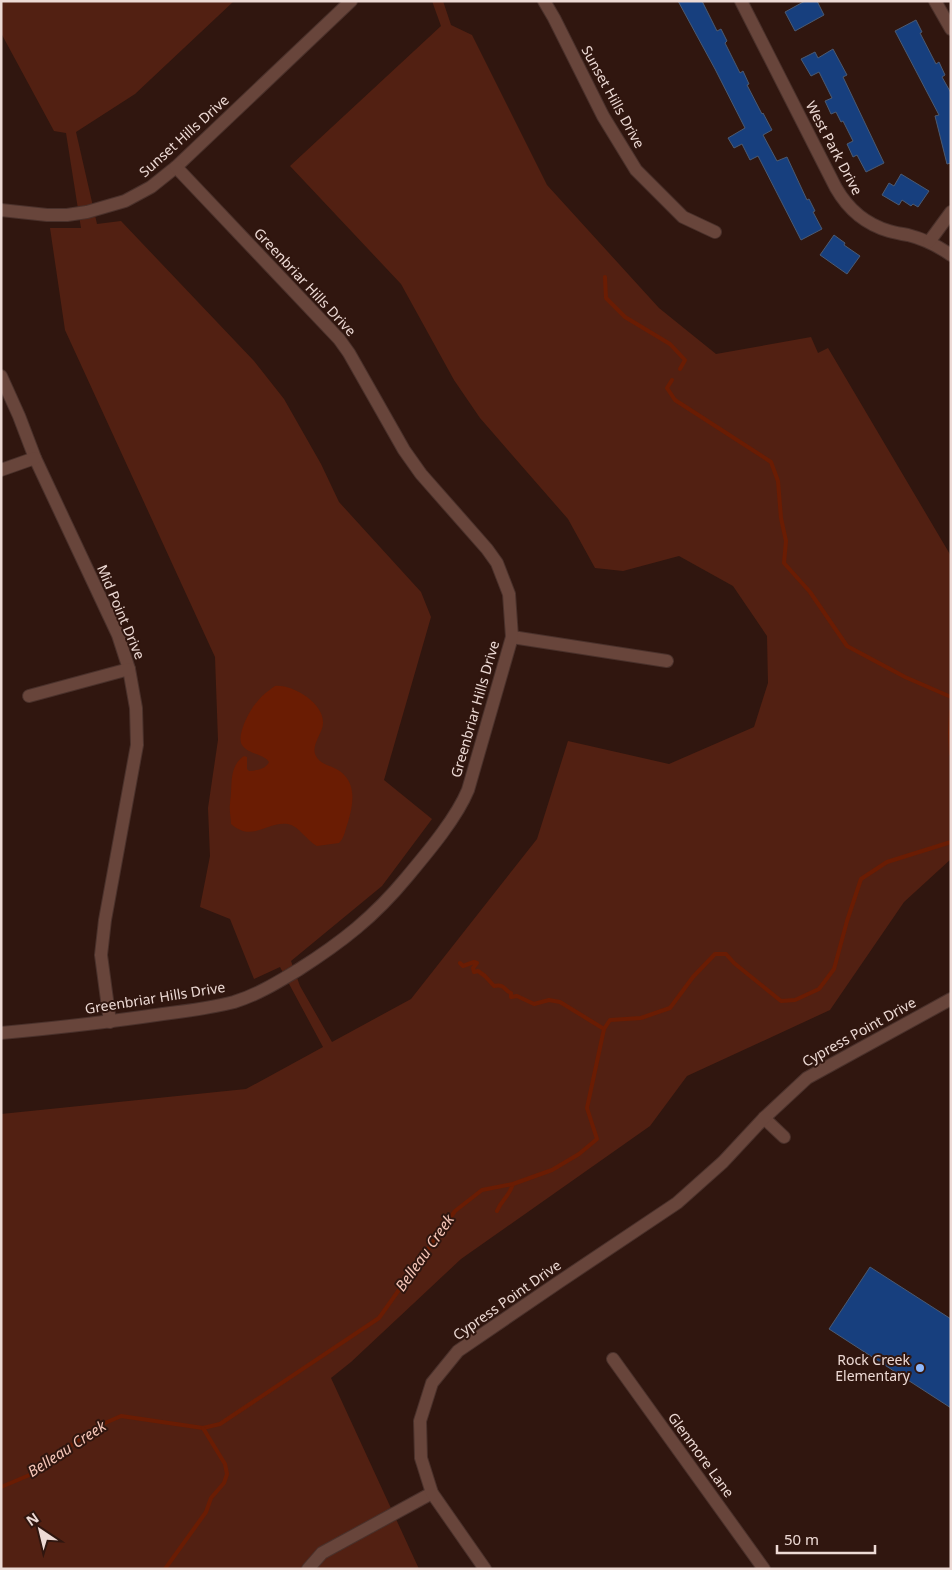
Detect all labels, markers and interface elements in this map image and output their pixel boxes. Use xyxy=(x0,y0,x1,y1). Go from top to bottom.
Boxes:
street label: Sunset Hills Drive xyxy=(577,42,650,152)
street label: Sunset Hills Drive xyxy=(135,90,233,181)
street label: West Park Drive xyxy=(802,97,867,198)
street label: Greenbriar Hills Drive xyxy=(250,223,361,340)
street label: Mid Point Drive xyxy=(93,562,150,662)
street label: Greenbriar Hills Drive xyxy=(446,638,503,780)
street label: Greenbriar Hills Drive xyxy=(84,977,226,1018)
street label: Cypress Point Drive xyxy=(798,992,919,1071)
water label: Belleau Creek xyxy=(390,1209,458,1295)
street label: Cypress Point Drive xyxy=(449,1255,564,1344)
place label: Rock Creek Elementary xyxy=(835,1350,911,1385)
marker: Rock Creek Elementary xyxy=(914,1362,926,1374)
street label: Glenmore Lane xyxy=(664,1408,739,1501)
water label: Belleau Creek xyxy=(23,1415,110,1481)
north arrow xyxy=(15,1505,65,1555)
text: N xyxy=(22,1508,42,1530)
scale bar xyxy=(777,1522,874,1554)
text: 50 m xyxy=(784,1529,819,1549)

